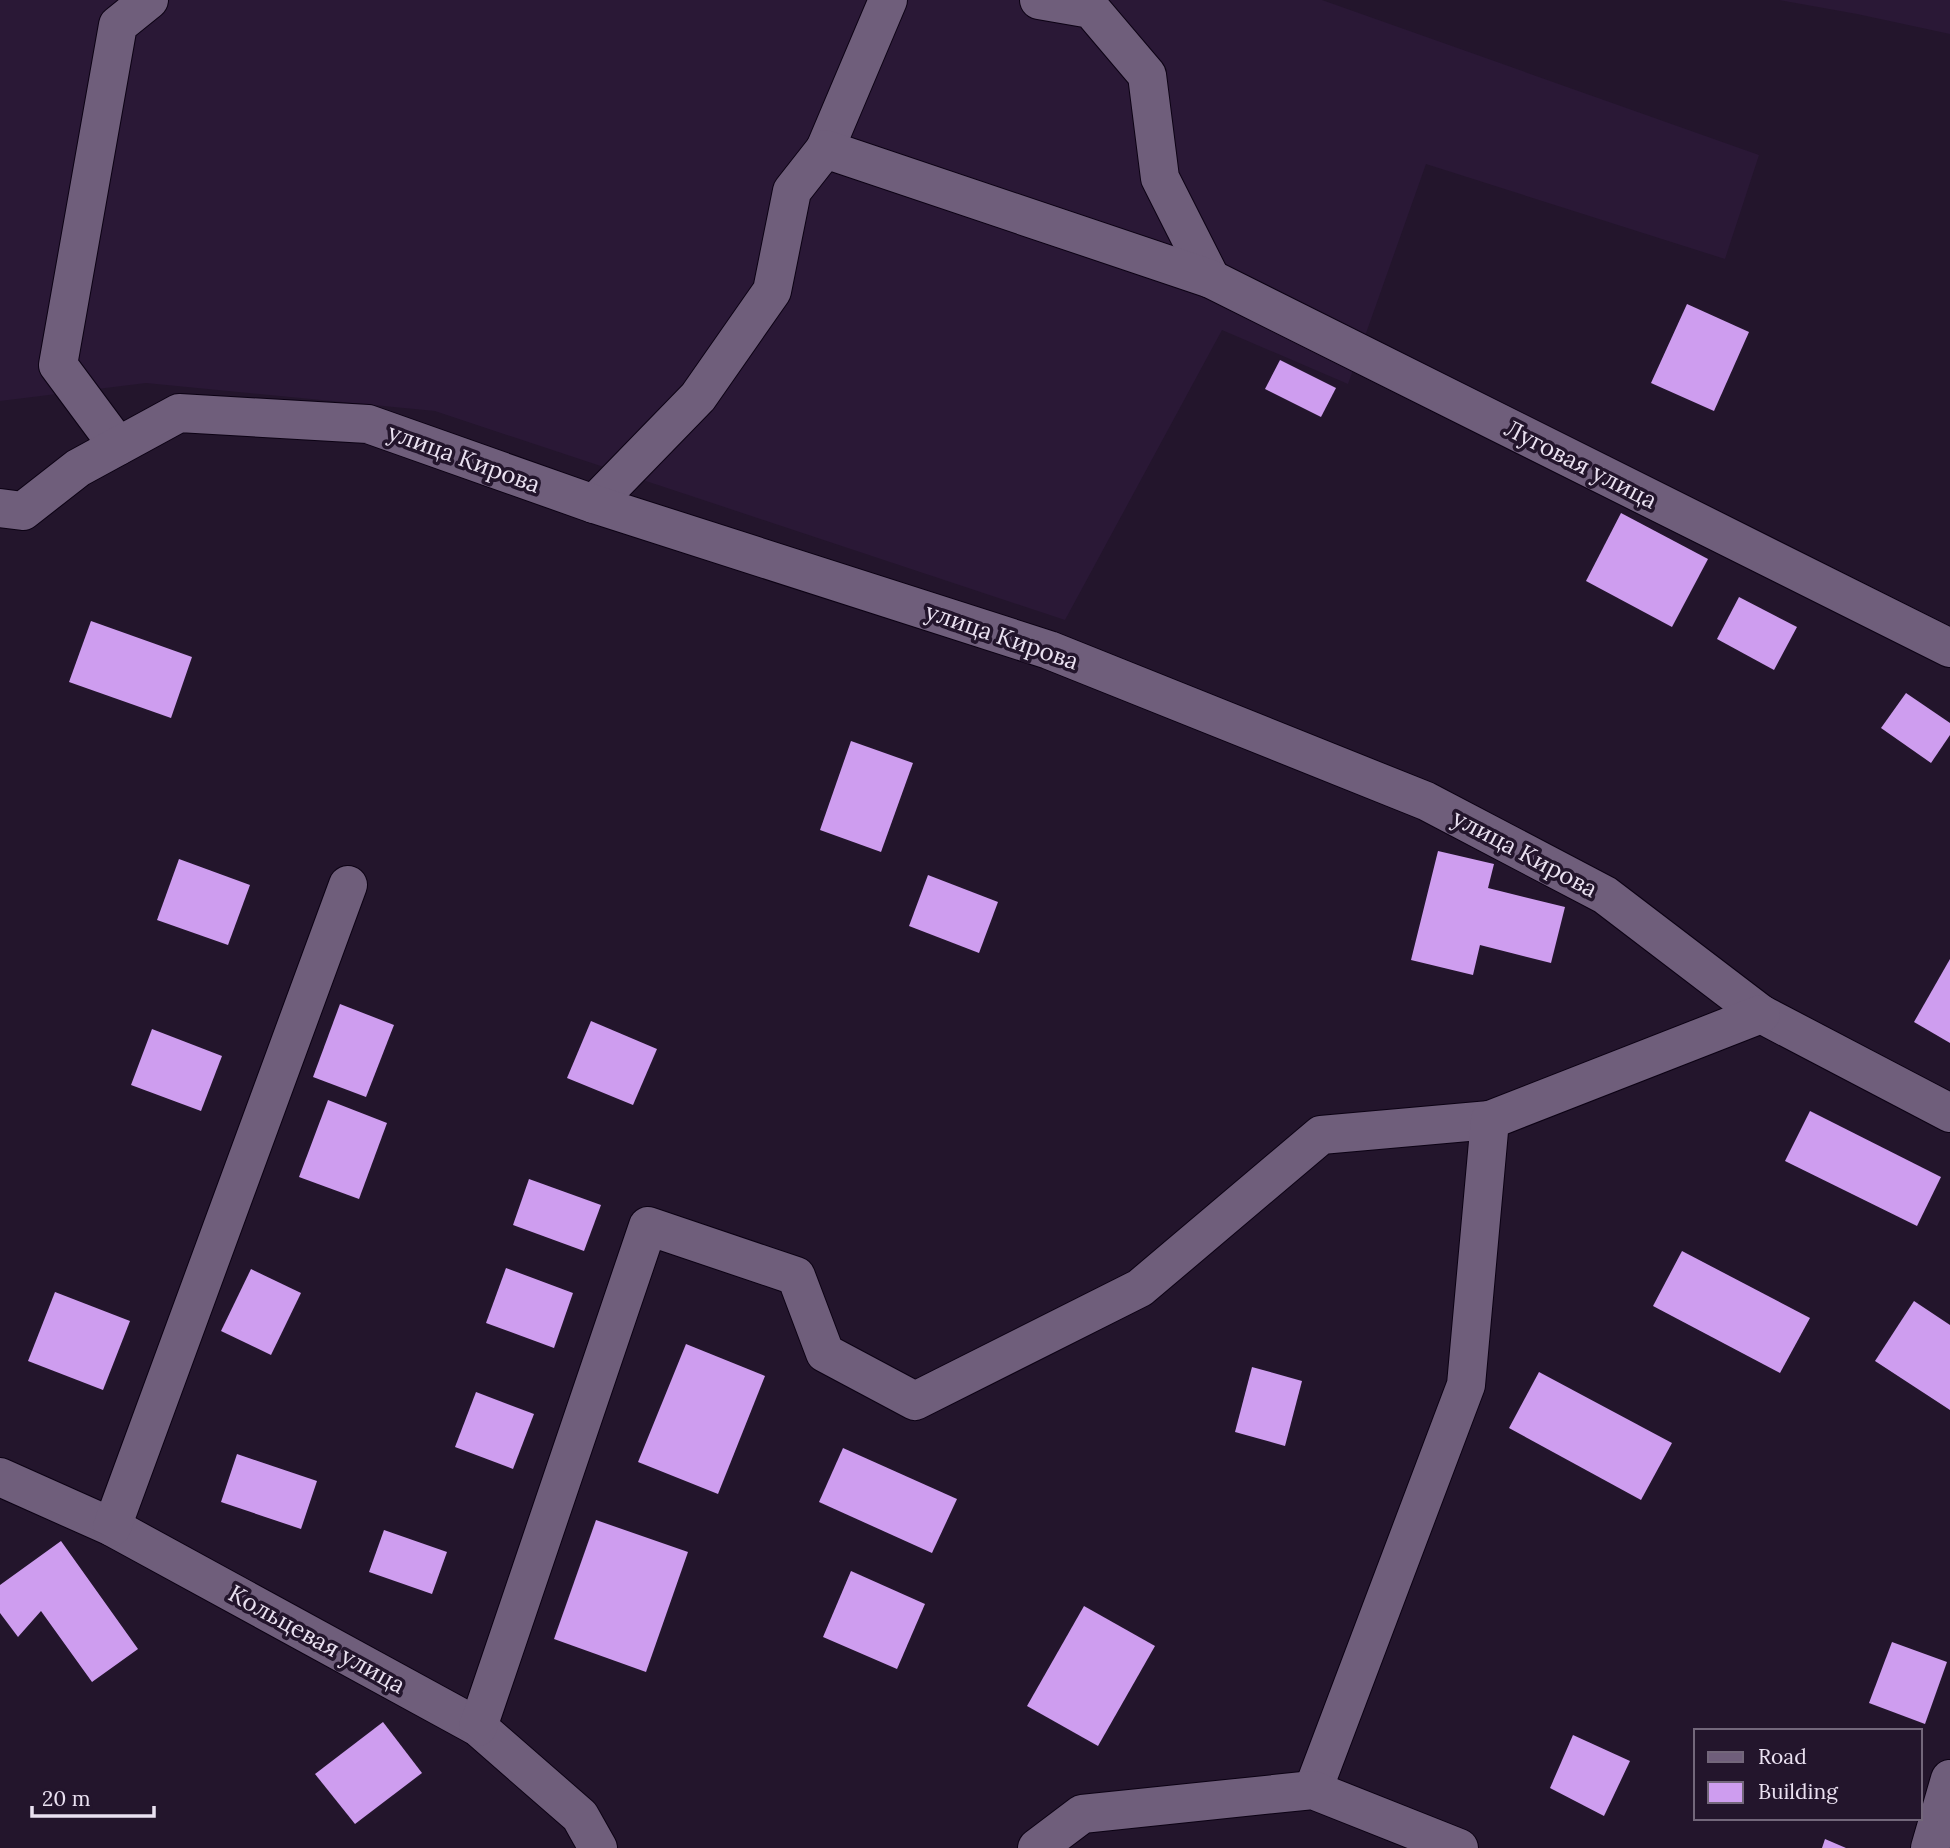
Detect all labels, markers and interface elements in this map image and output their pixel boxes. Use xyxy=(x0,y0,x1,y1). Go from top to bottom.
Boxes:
street label: Луговая улица xyxy=(1500,412,1662,516)
street label: улица Кирова xyxy=(384,416,544,500)
street label: улица Кирова xyxy=(921,595,1083,677)
street label: улица Кирова xyxy=(1447,802,1603,904)
street label: Кольцевая улица xyxy=(223,1578,411,1700)
legend xyxy=(1694,1729,1922,1820)
text: Road xyxy=(1758,1743,1807,1770)
scale bar xyxy=(32,1774,154,1818)
text: Building xyxy=(1758,1778,1838,1805)
text: 20 m xyxy=(42,1785,91,1812)

